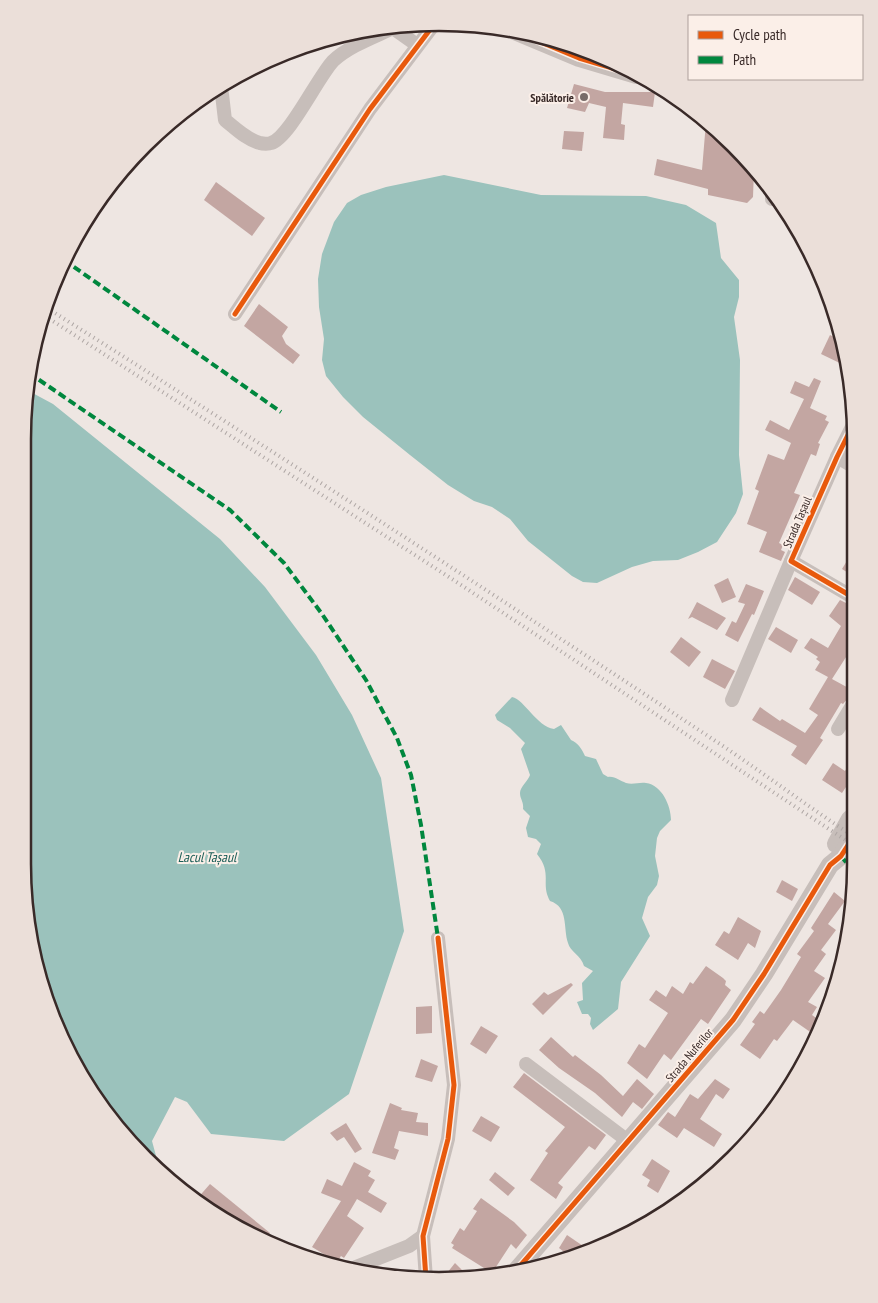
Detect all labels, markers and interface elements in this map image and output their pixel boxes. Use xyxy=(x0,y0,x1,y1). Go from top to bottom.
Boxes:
legend xyxy=(688,15,863,80)
text: Cycle path xyxy=(733,25,786,44)
text: Path xyxy=(733,50,756,69)
place label: Spălătorie xyxy=(530,90,574,105)
marker: Spălătorie xyxy=(578,91,590,103)
street label: Strada Tașaul xyxy=(779,494,815,550)
water label: Lacul Tașaul xyxy=(178,848,238,866)
street label: Strada Nuferilor xyxy=(662,1024,716,1085)

